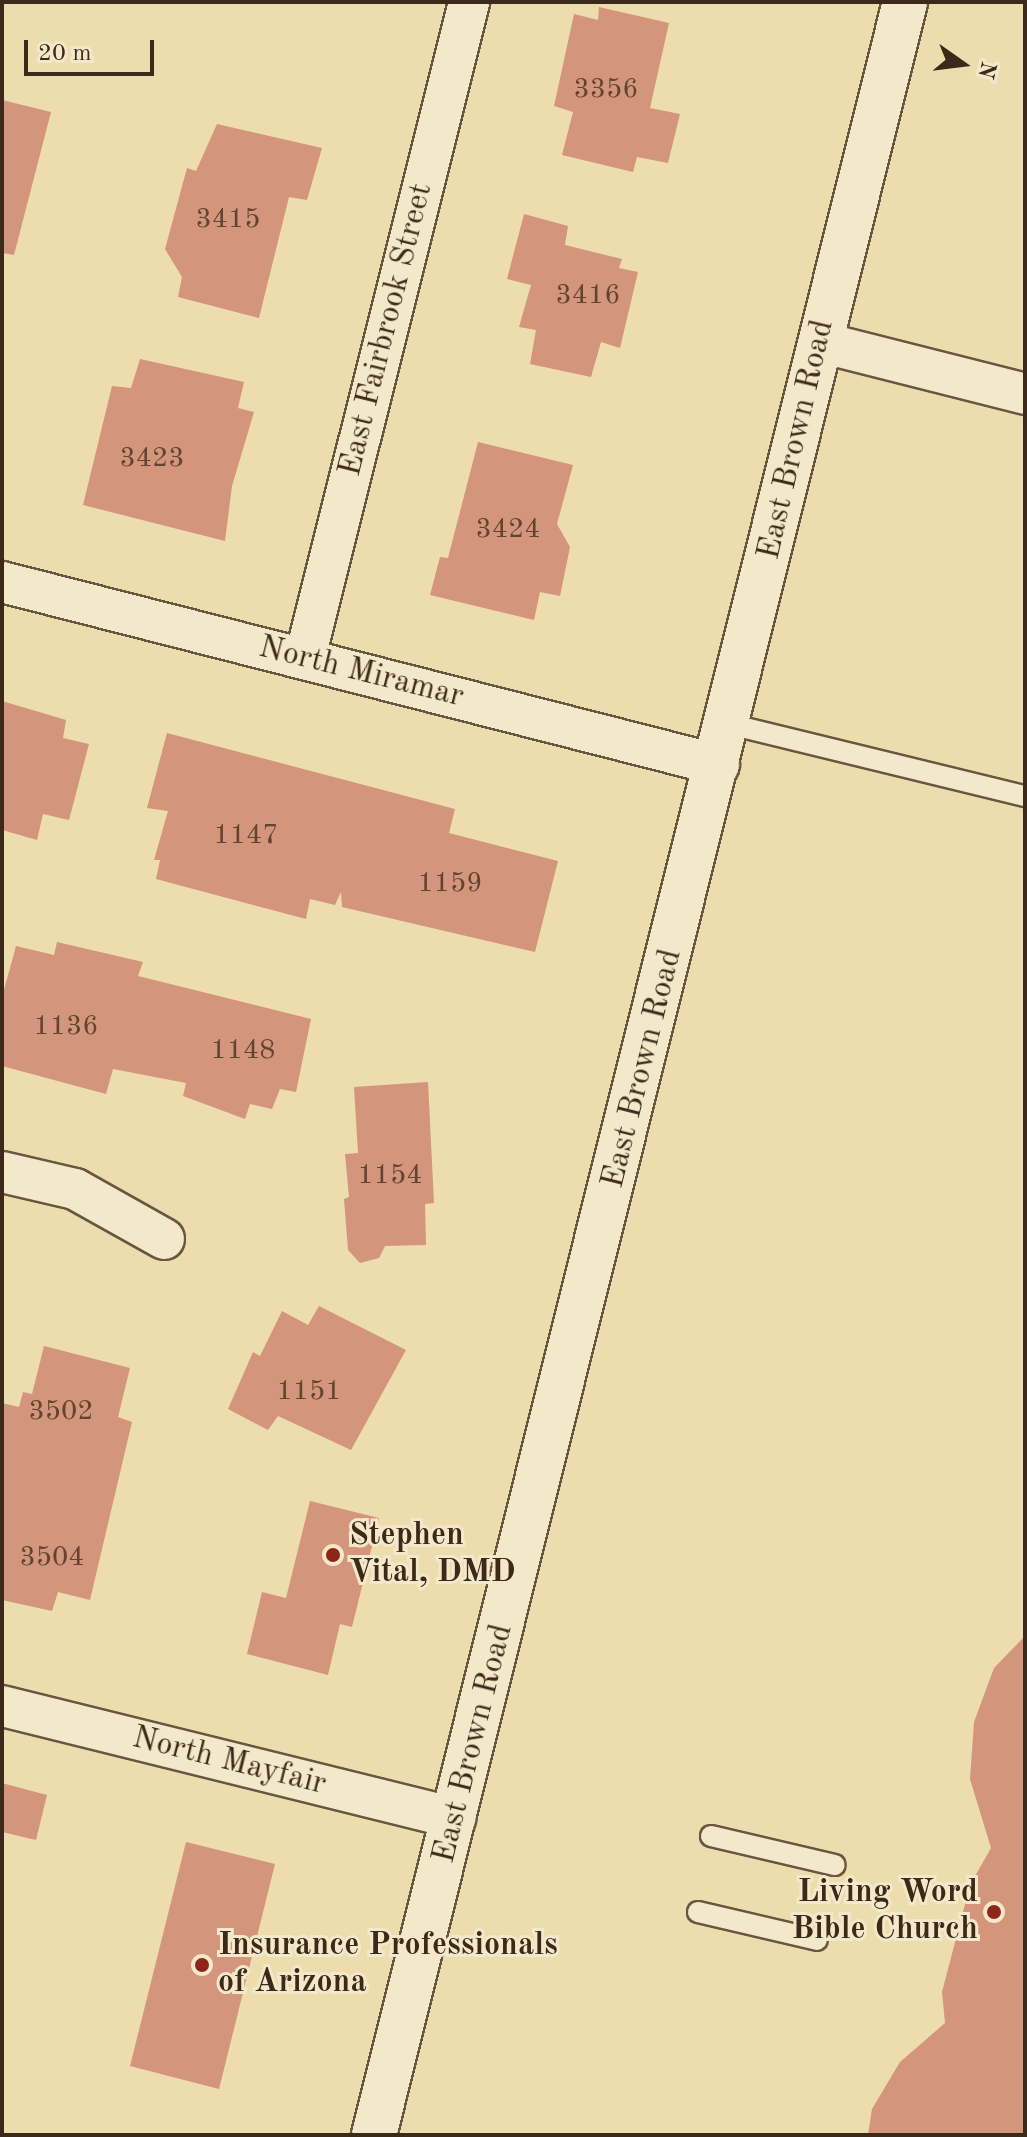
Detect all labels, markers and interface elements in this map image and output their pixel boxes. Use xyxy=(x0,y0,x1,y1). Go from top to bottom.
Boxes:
scale bar xyxy=(28,24,158,74)
north arrow xyxy=(923,24,1003,104)
text: 20 m xyxy=(38,42,92,66)
text: N xyxy=(974,59,999,81)
house number: 3356 xyxy=(574,73,638,107)
street label: East Fairbrook Street xyxy=(332,179,442,481)
house number: 3415 xyxy=(196,203,260,237)
house number: 3416 xyxy=(556,279,620,313)
street label: East Brown Road xyxy=(751,316,843,564)
house number: 3423 xyxy=(120,442,184,476)
house number: 3424 xyxy=(476,513,540,547)
street label: North Miramar xyxy=(255,629,467,717)
house number: 1147 xyxy=(214,819,278,853)
house number: 1159 xyxy=(418,867,482,901)
street label: East Brown Road xyxy=(595,946,691,1192)
house number: 1136 xyxy=(34,1010,98,1044)
house number: 1148 xyxy=(211,1034,275,1068)
house number: 1154 xyxy=(358,1159,422,1193)
house number: 1151 xyxy=(277,1375,341,1409)
house number: 3502 xyxy=(29,1395,93,1429)
place label: Stephen Vital, DMD xyxy=(349,1518,516,1593)
house number: 3504 xyxy=(20,1541,84,1575)
marker: Stephen Vital, DMD xyxy=(324,1546,342,1564)
street label: East Brown Road xyxy=(426,1621,522,1867)
street label: North Mayfair xyxy=(128,1719,330,1805)
place label: Living Word Bible Church xyxy=(792,1875,978,1950)
marker: Living Word Bible Church xyxy=(985,1903,1003,1921)
place label: Insurance Professionals of Arizona xyxy=(218,1928,558,2003)
marker: Insurance Professionals of Arizona xyxy=(193,1956,211,1974)

